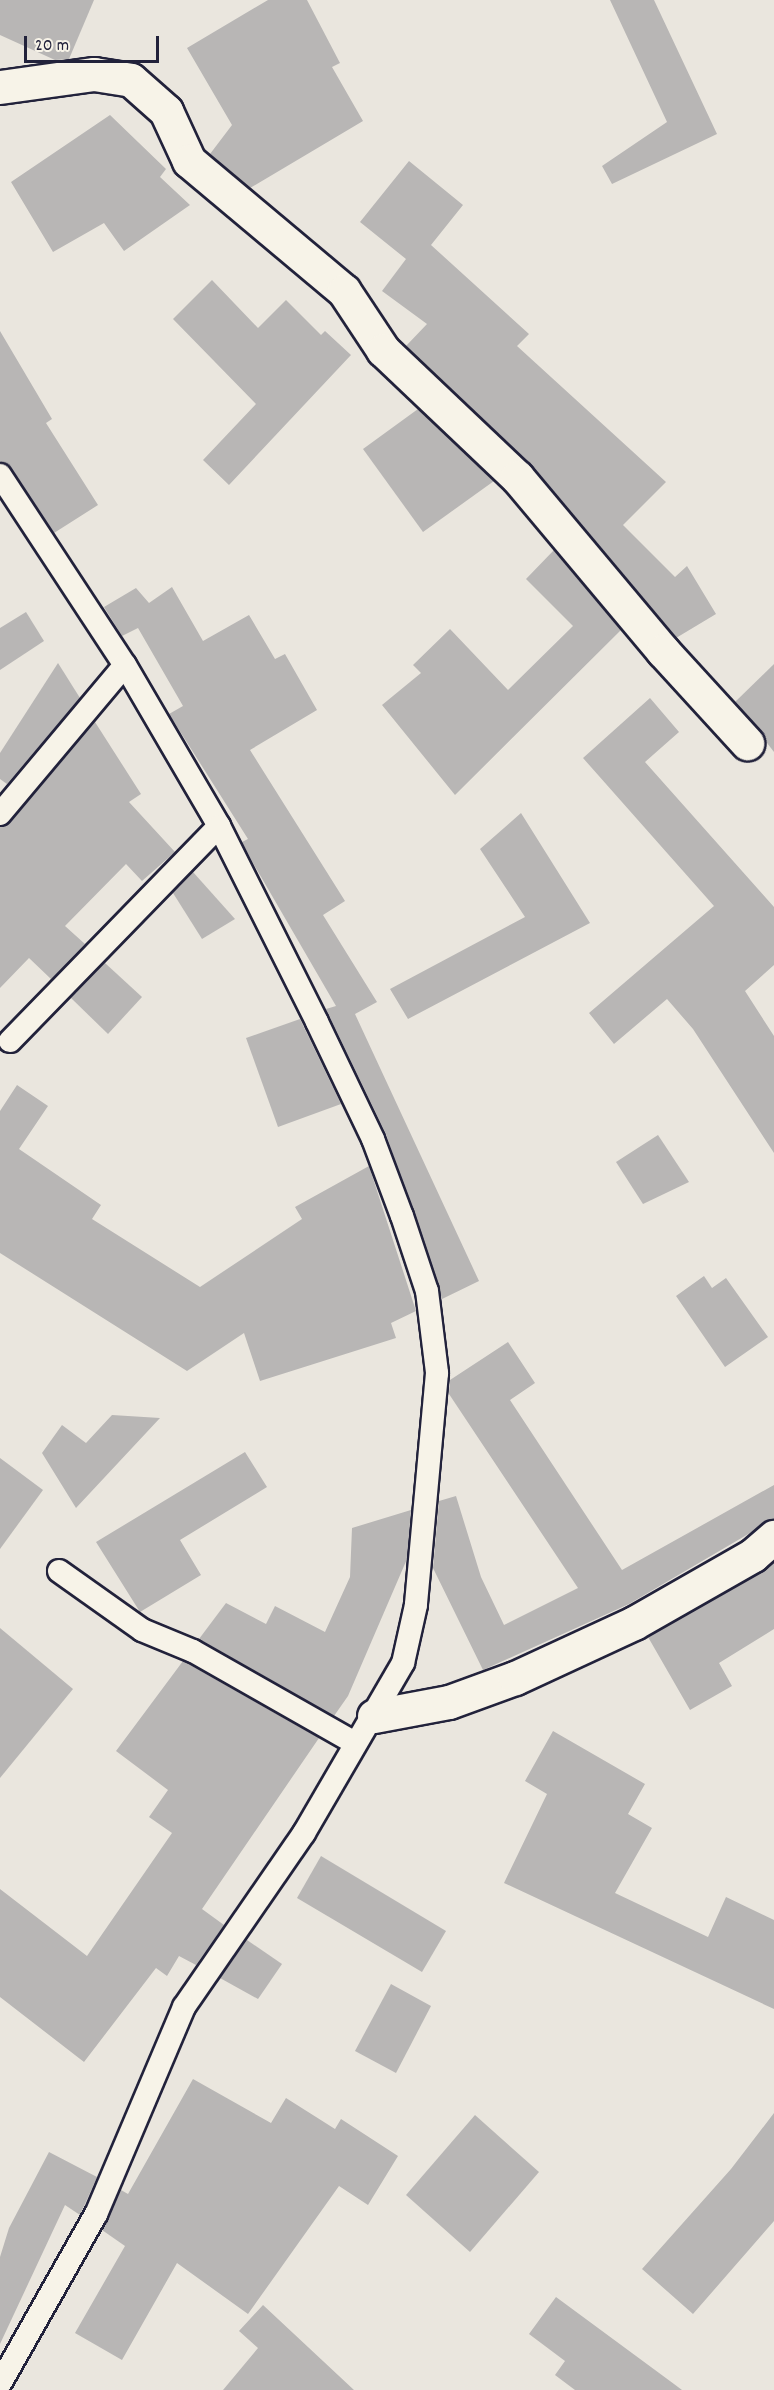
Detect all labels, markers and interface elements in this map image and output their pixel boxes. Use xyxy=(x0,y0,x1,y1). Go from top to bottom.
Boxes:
scale bar xyxy=(27,24,162,62)
text: 20 m xyxy=(35,34,69,59)

